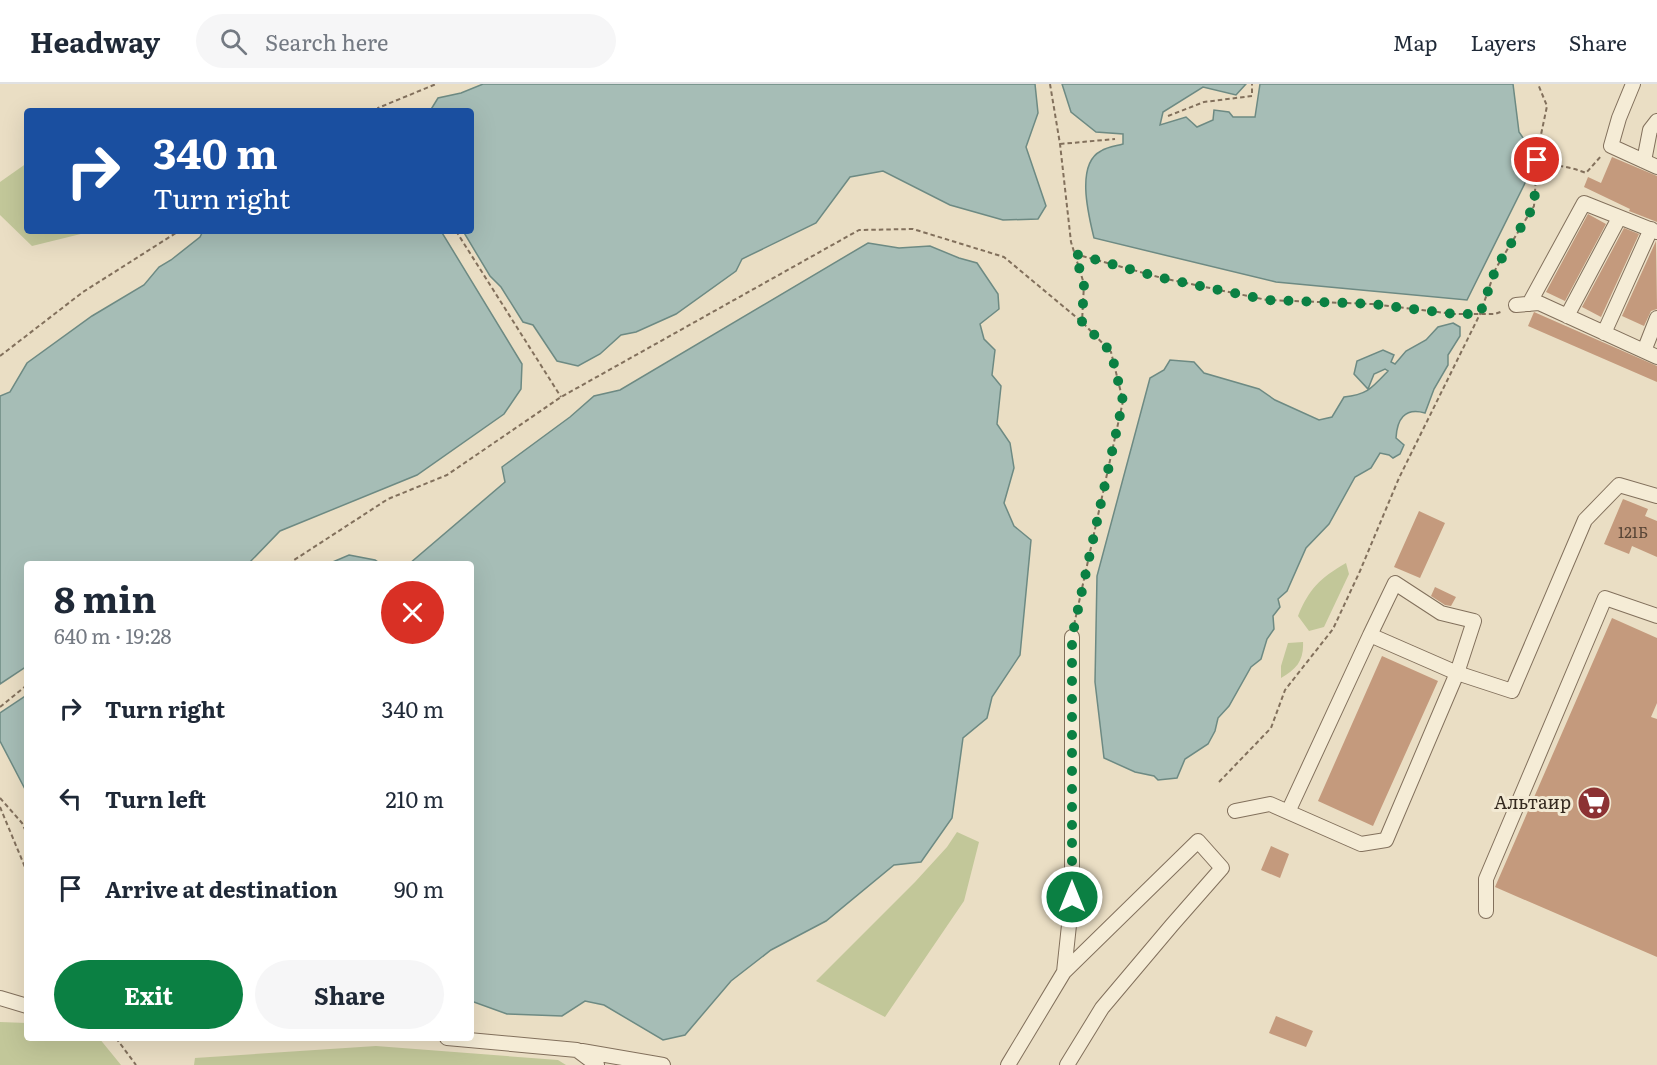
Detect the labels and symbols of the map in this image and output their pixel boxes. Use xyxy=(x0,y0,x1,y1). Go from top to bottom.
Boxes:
pin xyxy=(1511,134,1562,185)
house number: 121Б xyxy=(1618,520,1648,543)
supermarket icon: Альтаир xyxy=(1576,785,1612,821)
place label: Альтаир xyxy=(1494,788,1571,815)
position arrow xyxy=(1040,865,1104,929)

